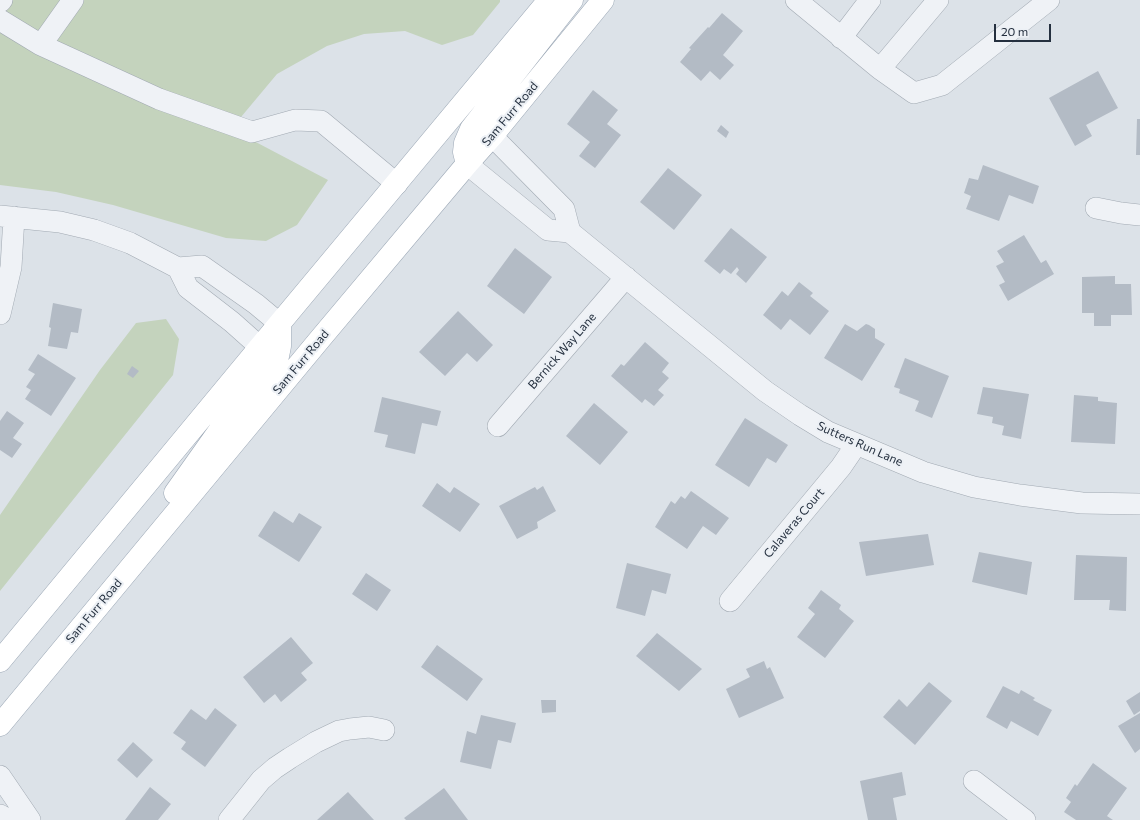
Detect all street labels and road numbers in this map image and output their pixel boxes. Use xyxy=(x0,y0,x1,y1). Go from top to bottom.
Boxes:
street label: Sam Furr Road xyxy=(479,79,541,149)
street label: Bernick Way Lane xyxy=(525,310,599,392)
street label: Sam Furr Road xyxy=(270,327,332,397)
street label: Sutters Run Lane xyxy=(815,419,905,469)
street label: Calaveras Court xyxy=(761,485,827,561)
street label: Sam Furr Road xyxy=(63,576,125,646)

